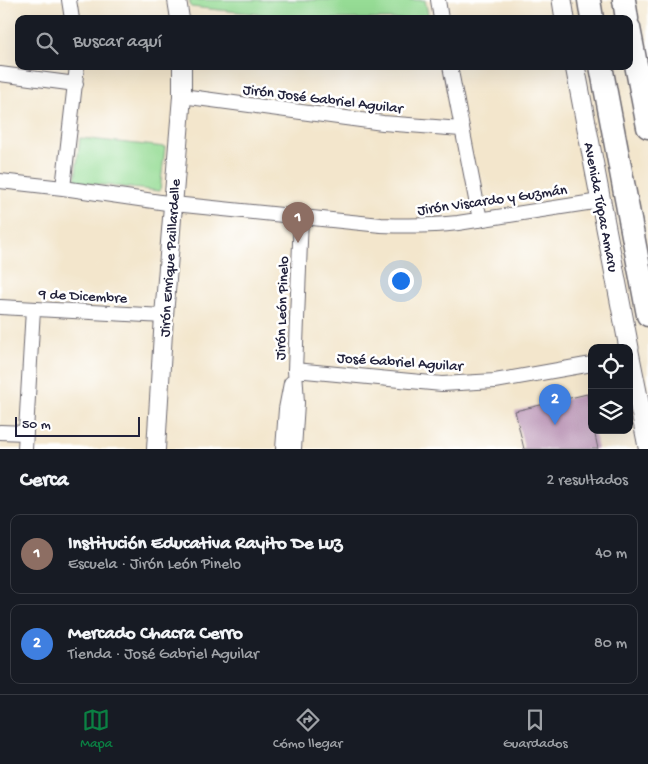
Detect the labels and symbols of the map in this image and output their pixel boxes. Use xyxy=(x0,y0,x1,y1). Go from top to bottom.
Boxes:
street label: Jirón José Gabriel Aguilar xyxy=(242,81,405,119)
street label: Avenida Túpac Amaru xyxy=(579,141,621,274)
street label: Jirón Enrique Paillardelle xyxy=(156,178,186,338)
street label: Jirón Viscardo y Guzmán xyxy=(416,182,568,220)
pin: 1 xyxy=(282,202,314,243)
street label: Jirón León Pinelo xyxy=(272,256,294,360)
your location xyxy=(388,268,414,294)
street label: 9 de Dicembre xyxy=(37,286,128,308)
street label: José Gabriel Aguilar xyxy=(336,350,465,376)
pin: 2 xyxy=(539,384,571,425)
scale bar xyxy=(15,414,140,437)

